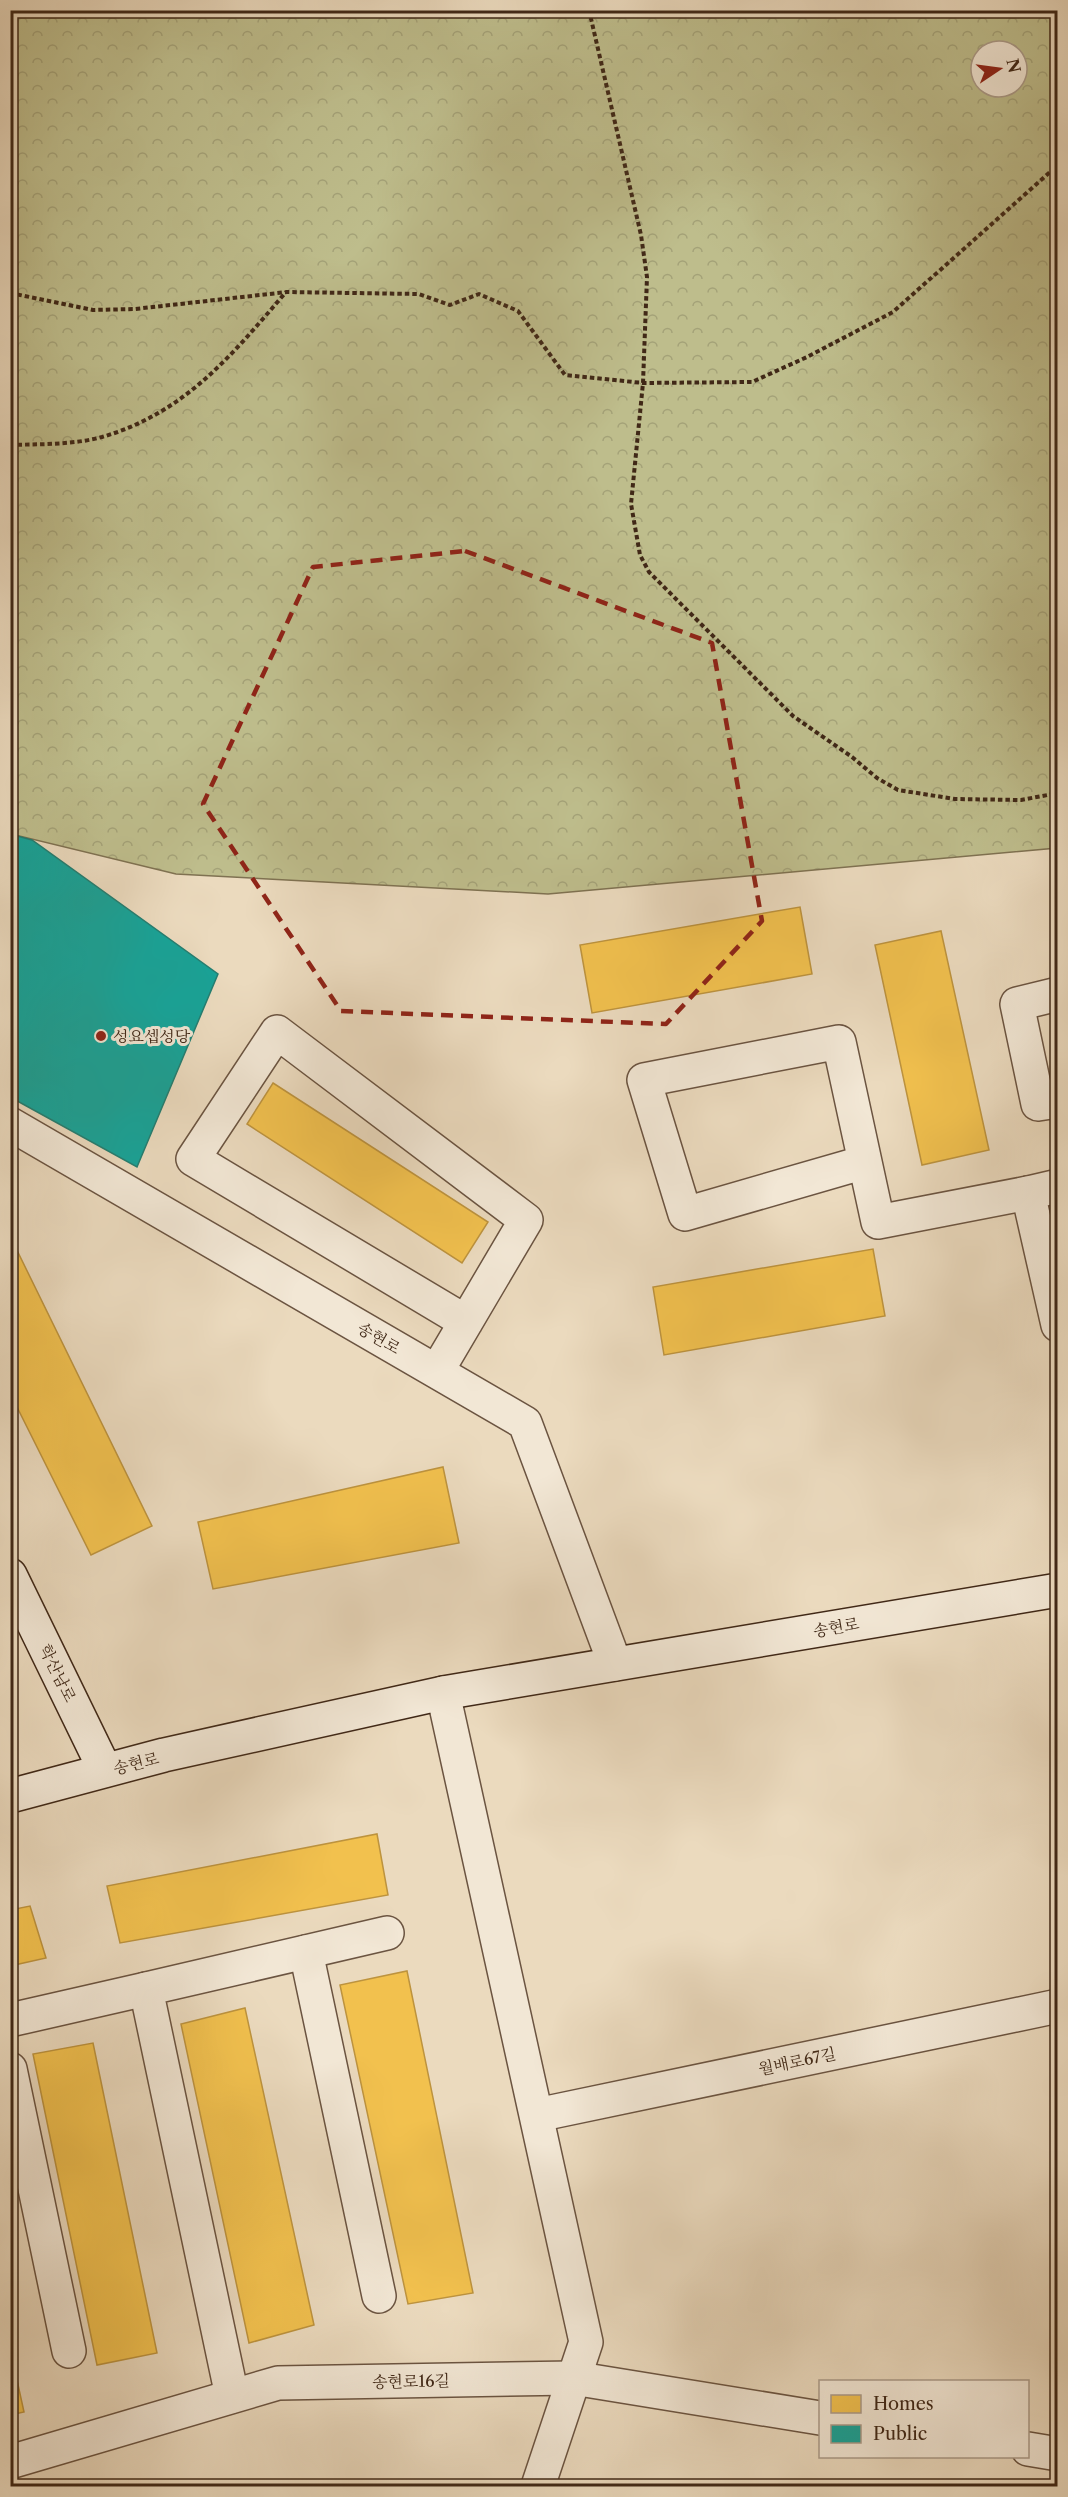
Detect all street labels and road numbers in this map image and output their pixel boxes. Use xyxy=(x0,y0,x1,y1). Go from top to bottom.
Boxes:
street label: 송현로 xyxy=(354,1318,405,1359)
street label: 송현로 xyxy=(811,1613,861,1641)
street label: 학산남로 xyxy=(35,1641,81,1706)
street label: 송현로 xyxy=(111,1748,161,1778)
street label: 월배로67길 xyxy=(756,2043,838,2079)
street label: 송현로16길 xyxy=(372,2370,450,2392)

